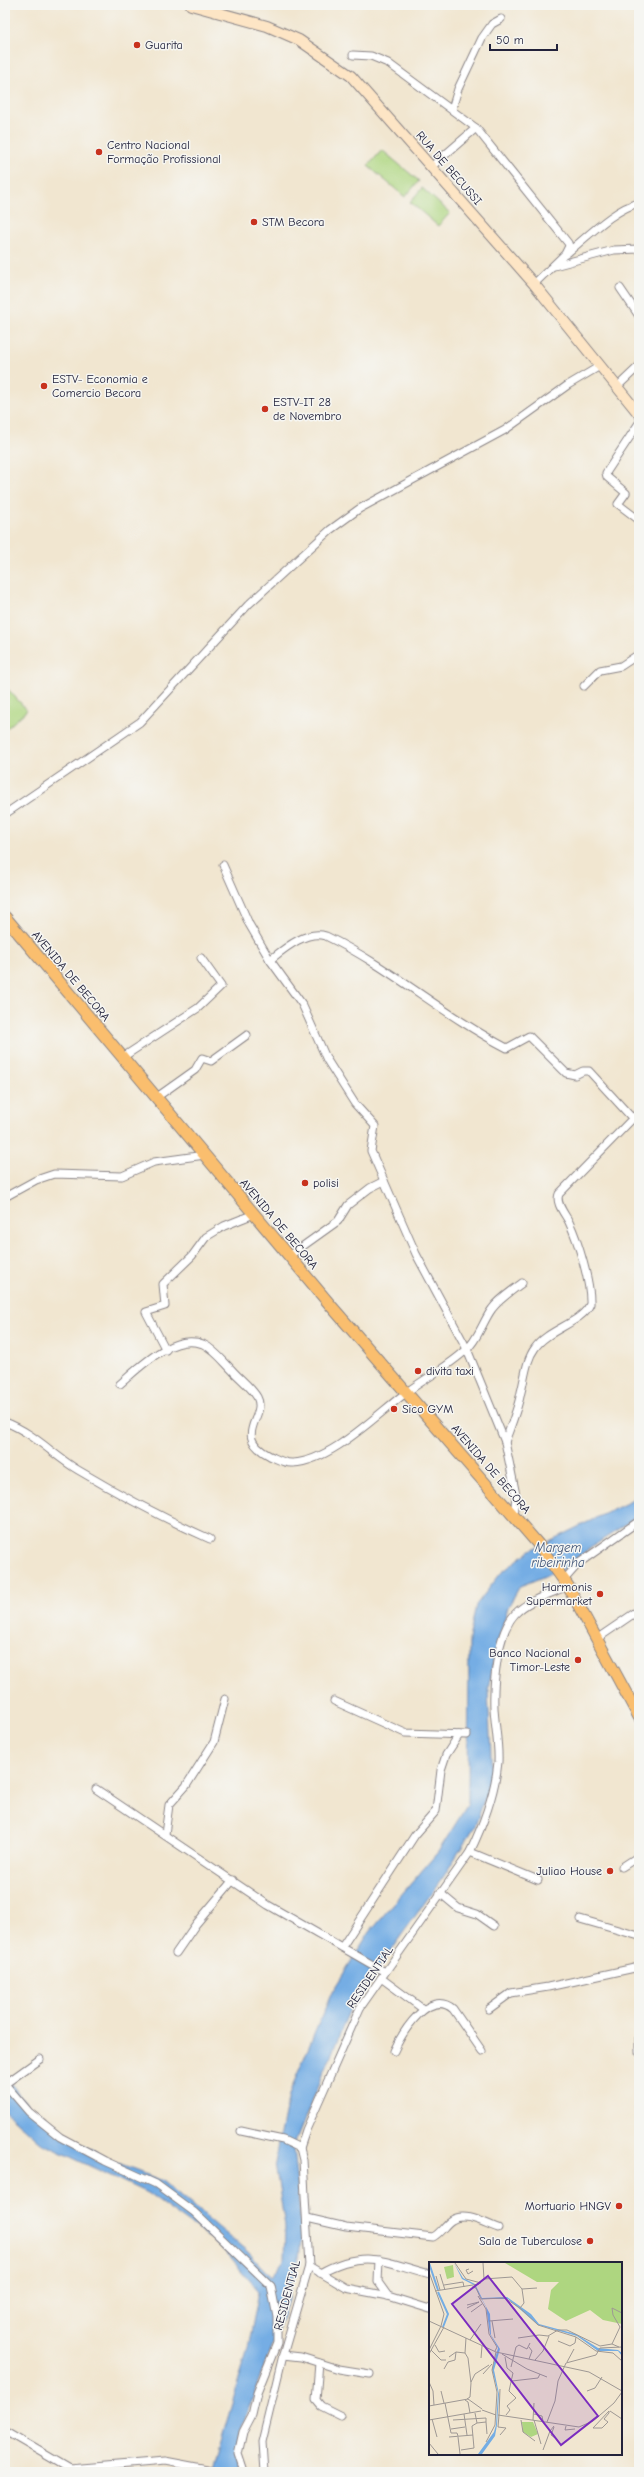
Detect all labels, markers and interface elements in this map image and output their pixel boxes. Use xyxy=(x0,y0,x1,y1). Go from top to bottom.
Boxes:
scale bar xyxy=(490,26,557,52)
text: 50 m xyxy=(496,33,524,47)
place label: Guarita xyxy=(145,38,183,52)
marker: Guarita xyxy=(132,40,142,50)
street label: RUA DE BECUSSI xyxy=(413,128,485,208)
place label: Centro Nacional Formação Profissional xyxy=(107,138,221,166)
marker: Centro Nacional Formação Profissional xyxy=(94,147,104,157)
place label: STM Becora xyxy=(262,215,325,229)
marker: STM Becora xyxy=(249,217,259,227)
place label: ESTV- Economia e Comercio Becora xyxy=(52,372,148,400)
marker: ESTV- Economia e Comercio Becora xyxy=(39,381,49,391)
place label: ESTV-IT 28 de Novembro xyxy=(273,395,342,423)
marker: ESTV-IT 28 de Novembro xyxy=(260,404,270,414)
street label: AVENIDA DE BECORA xyxy=(29,928,113,1024)
street label: AVENIDA DE BECORA xyxy=(237,1176,321,1272)
place label: polisi xyxy=(313,1176,339,1190)
marker: polisi xyxy=(300,1178,310,1188)
place label: divita taxi xyxy=(426,1364,474,1378)
marker: divita taxi xyxy=(413,1366,423,1376)
place label: Sico GYM xyxy=(402,1402,453,1416)
marker: Sico GYM xyxy=(389,1404,399,1414)
street label: AVENIDA DE BECORA xyxy=(448,1421,534,1517)
water label: Margem ribeirinha xyxy=(531,1540,585,1570)
place label: Harmonis Supermarket xyxy=(526,1580,593,1608)
marker: Harmonis Supermarket xyxy=(595,1589,605,1599)
place label: Banco Nacional Timor-Leste xyxy=(489,1646,570,1674)
marker: Banco Nacional Timor-Leste xyxy=(573,1655,583,1665)
place label: Juliao House xyxy=(536,1864,602,1878)
marker: Juliao House xyxy=(605,1866,615,1876)
street label: RESIDENTIAL xyxy=(344,1943,396,2011)
place label: Mortuario HNGV xyxy=(525,2199,612,2213)
marker: Mortuario HNGV xyxy=(614,2201,624,2211)
place label: Sala de Tuberculose xyxy=(479,2234,582,2248)
marker: Sala de Tuberculose xyxy=(585,2236,595,2246)
street label: RESIDENTIAL xyxy=(271,2258,303,2332)
inset map xyxy=(429,2262,622,2455)

